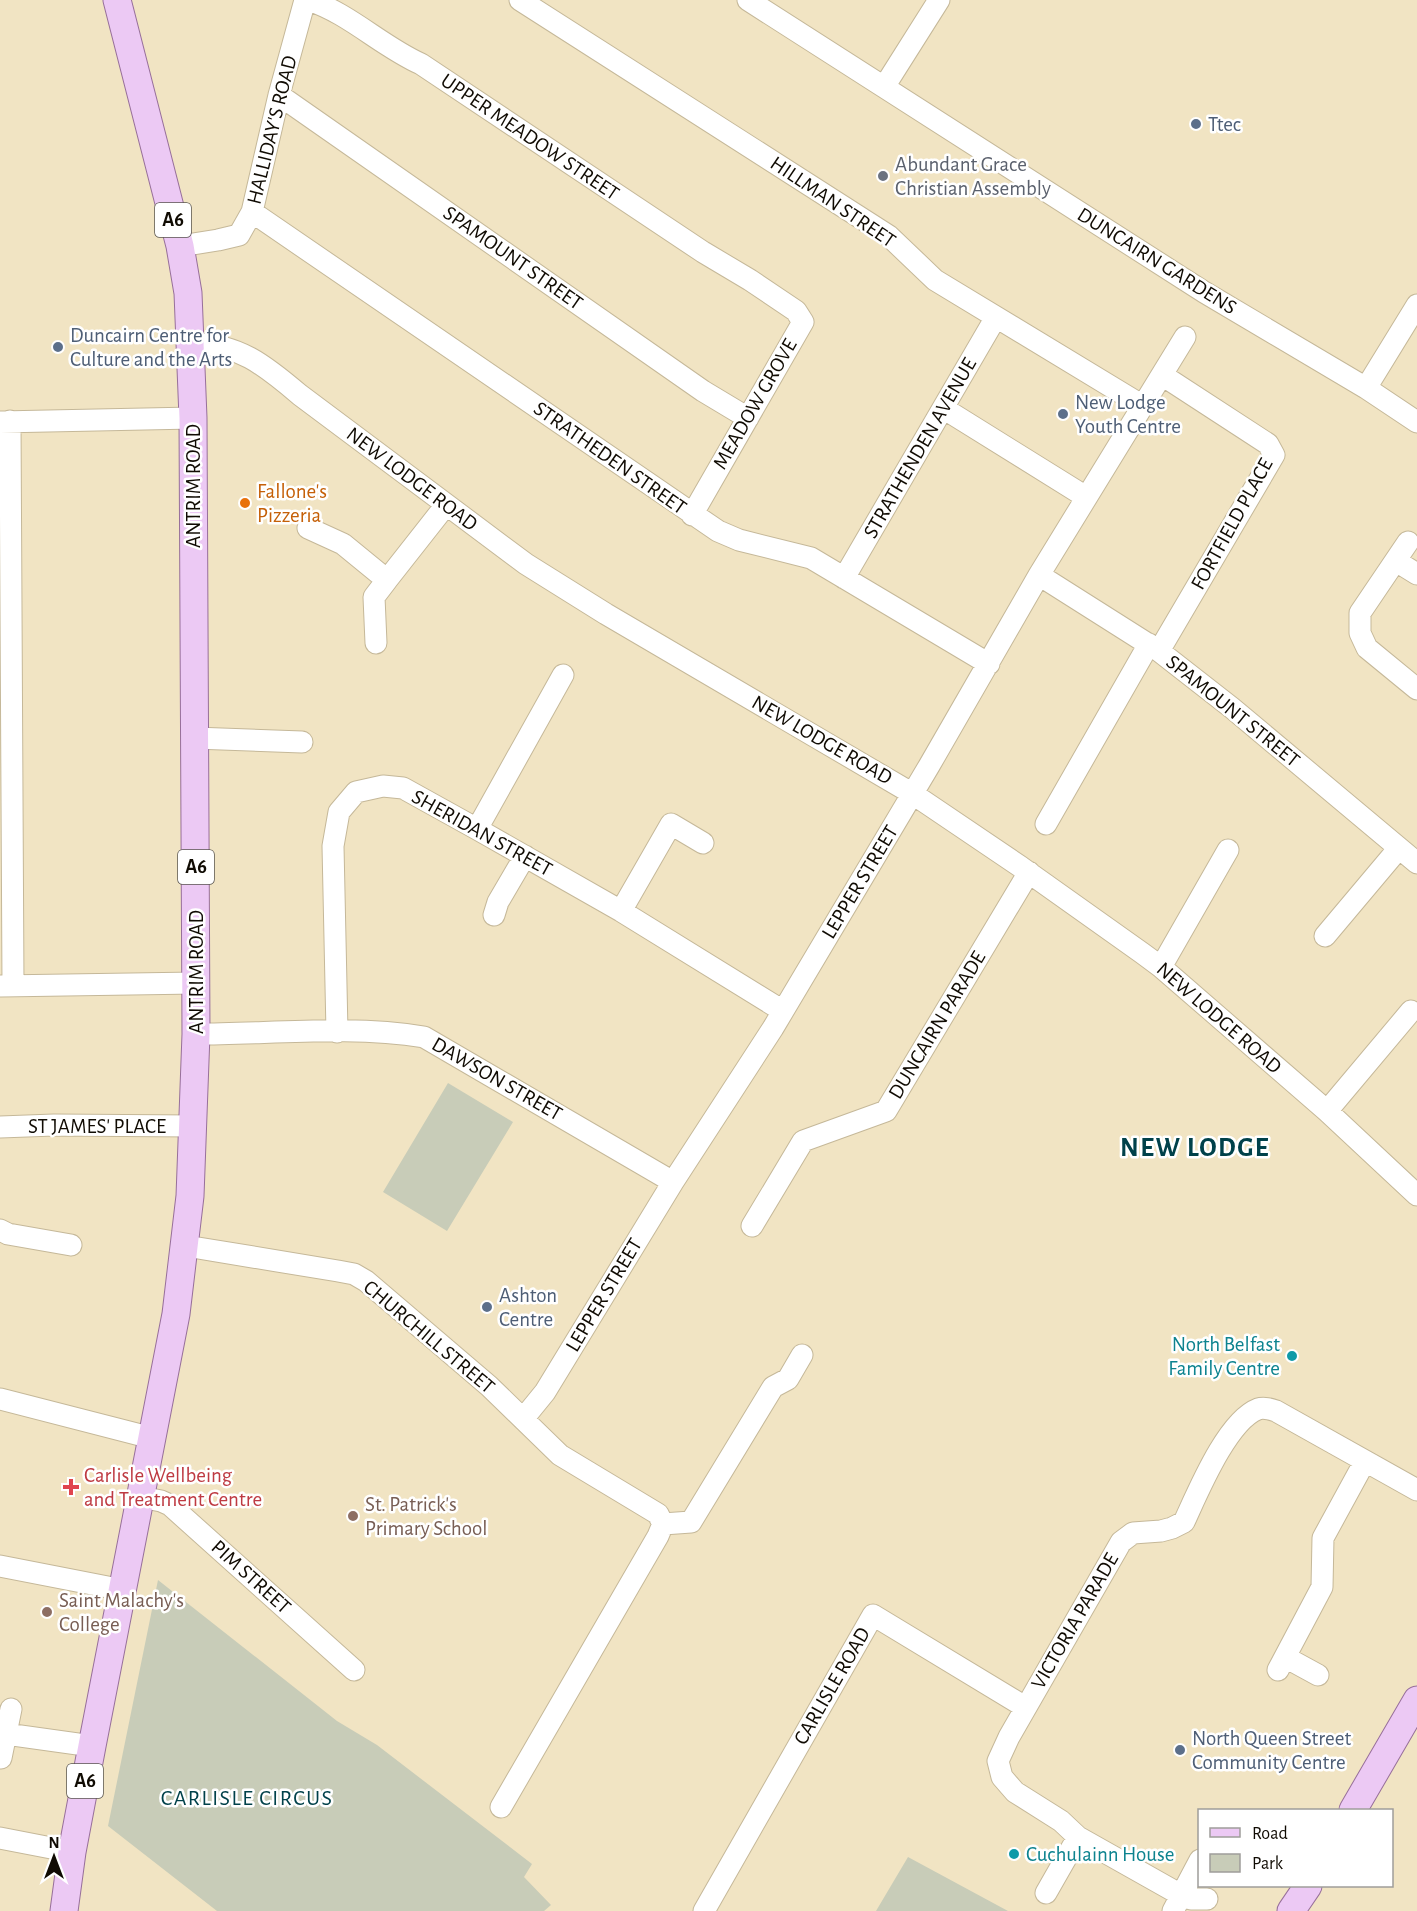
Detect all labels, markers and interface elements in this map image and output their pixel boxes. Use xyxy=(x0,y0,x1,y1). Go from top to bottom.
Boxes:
street label: HALLIDAY'S ROAD xyxy=(243,54,301,206)
street label: UPPER MEADOW STREET xyxy=(437,70,623,204)
place label: Ttec xyxy=(1208,114,1241,135)
marker: Ttec xyxy=(1189,117,1203,131)
street label: HILLMAN STREET xyxy=(767,152,899,252)
place label: Abundant Grace Christian Assembly xyxy=(895,154,1051,199)
marker: Abundant Grace Christian Assembly xyxy=(876,169,890,183)
street label: SPAMOUNT STREET xyxy=(439,202,587,314)
road number: A6 xyxy=(155,203,191,237)
street label: DUNCAIRN GARDENS xyxy=(1074,204,1240,318)
place label: Duncairn Centre for Culture and the Arts xyxy=(70,325,232,370)
street label: MEADOW GROVE xyxy=(709,335,801,473)
marker: Duncairn Centre for Culture and the Arts xyxy=(51,340,65,354)
street label: STRATHENDEN AVENUE xyxy=(860,354,980,542)
place label: New Lodge Youth Centre xyxy=(1075,392,1181,437)
street label: STRATHEDEN STREET xyxy=(530,398,690,518)
marker: New Lodge Youth Centre xyxy=(1056,407,1070,421)
street label: NEW LODGE ROAD xyxy=(343,423,481,535)
street label: ANTRIM ROAD xyxy=(183,424,204,548)
street label: FORTFIELD PLACE xyxy=(1187,455,1277,593)
place label: Fallone's Pizzeria xyxy=(257,481,327,526)
marker: Fallone's Pizzeria xyxy=(238,496,252,510)
street label: SPAMOUNT STREET xyxy=(1162,651,1304,771)
street label: NEW LODGE ROAD xyxy=(748,691,896,789)
street label: SHERIDAN STREET xyxy=(408,786,556,880)
street label: LEPPER STREET xyxy=(818,822,902,942)
road number: A6 xyxy=(178,850,214,884)
street label: ANTRIM ROAD xyxy=(186,910,207,1034)
street label: DUNCAIRN PARADE xyxy=(885,947,989,1103)
street label: NEW LODGE ROAD xyxy=(1153,958,1285,1078)
street label: DAWSON STREET xyxy=(428,1033,566,1125)
street label: ST JAMES' PLACE xyxy=(28,1116,166,1137)
district label: NEW LODGE xyxy=(1120,1134,1270,1161)
street label: LEPPER STREET xyxy=(562,1235,646,1355)
street label: CHURCHILL STREET xyxy=(360,1276,498,1398)
place label: Ashton Centre xyxy=(499,1285,557,1330)
marker: Ashton Centre xyxy=(480,1300,494,1314)
place label: North Belfast Family Centre xyxy=(1168,1334,1280,1379)
marker: North Belfast Family Centre xyxy=(1285,1349,1299,1363)
place label: Carlisle Wellbeing and Treatment Centre xyxy=(84,1465,262,1510)
marker: Carlisle Wellbeing and Treatment Centre xyxy=(62,1478,80,1496)
place label: St. Patrick's Primary School xyxy=(365,1494,488,1539)
marker: St. Patrick's Primary School xyxy=(346,1509,360,1523)
street label: PIM STREET xyxy=(207,1536,295,1618)
street label: VICTORIA PARADE xyxy=(1028,1549,1122,1693)
place label: Saint Malachy's College xyxy=(59,1590,184,1635)
marker: Saint Malachy's College xyxy=(40,1605,54,1619)
street label: CARLISLE ROAD xyxy=(790,1624,874,1748)
place label: North Queen Street Community Centre xyxy=(1192,1728,1351,1773)
marker: North Queen Street Community Centre xyxy=(1173,1743,1187,1757)
road number: A6 xyxy=(67,1764,103,1798)
district label: CARLISLE CIRCUS xyxy=(161,1787,333,1809)
legend xyxy=(1198,1809,1393,1887)
text: Road xyxy=(1252,1825,1288,1843)
north arrow xyxy=(24,1827,84,1887)
text: N xyxy=(48,1835,60,1851)
place label: Cuchulainn House xyxy=(1026,1844,1174,1865)
marker: Cuchulainn House xyxy=(1007,1847,1021,1861)
text: Park xyxy=(1252,1855,1284,1873)

